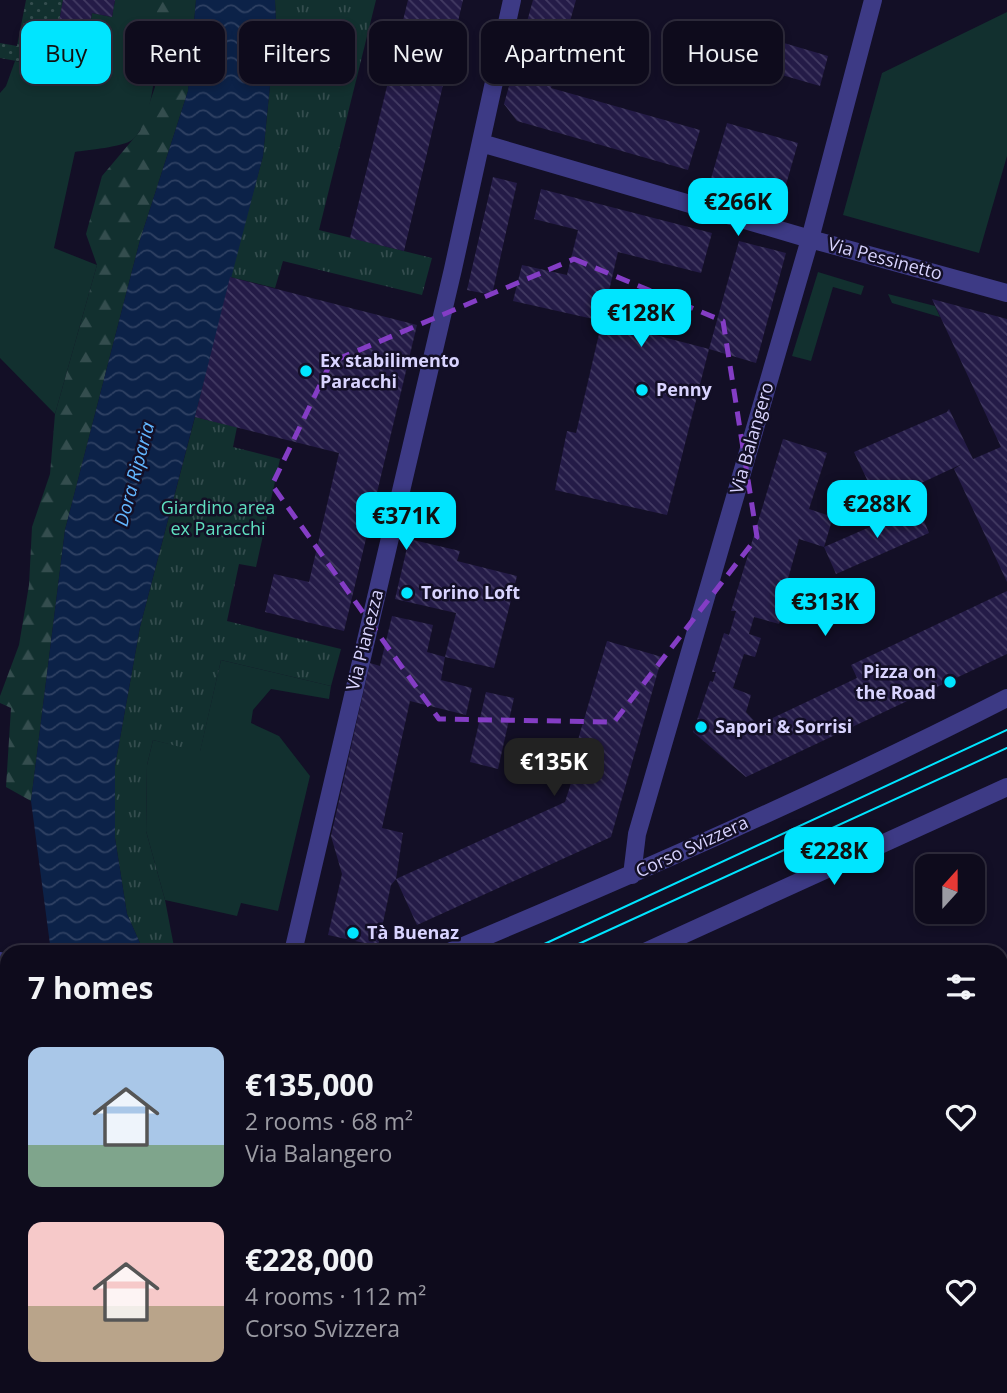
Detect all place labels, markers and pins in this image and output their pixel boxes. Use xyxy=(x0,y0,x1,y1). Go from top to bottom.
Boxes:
pin: €266K xyxy=(689,178,787,238)
pin: €128K xyxy=(592,290,690,349)
place label: Ex stabilimento Paracchi xyxy=(320,348,460,393)
marker: Ex stabilimento Paracchi xyxy=(298,363,314,379)
place label: Penny xyxy=(656,377,713,401)
marker: Penny xyxy=(634,382,650,398)
pin: €288K xyxy=(828,480,926,540)
pin: €371K xyxy=(357,492,455,552)
pin: €313K xyxy=(776,578,874,638)
place label: Torino Loft xyxy=(421,580,520,604)
marker: Torino Loft xyxy=(399,585,415,601)
place label: Pizza on the Road xyxy=(856,659,936,704)
marker: Pizza on the Road xyxy=(942,674,958,690)
place label: Sapori & Sorrisi xyxy=(715,714,852,738)
marker: Sapori & Sorrisi xyxy=(693,719,709,735)
pin: €135K xyxy=(505,738,603,798)
pin: €228K xyxy=(785,828,883,887)
place label: Tà Buenaz xyxy=(367,920,459,944)
marker: Tà Buenaz xyxy=(345,925,361,941)

